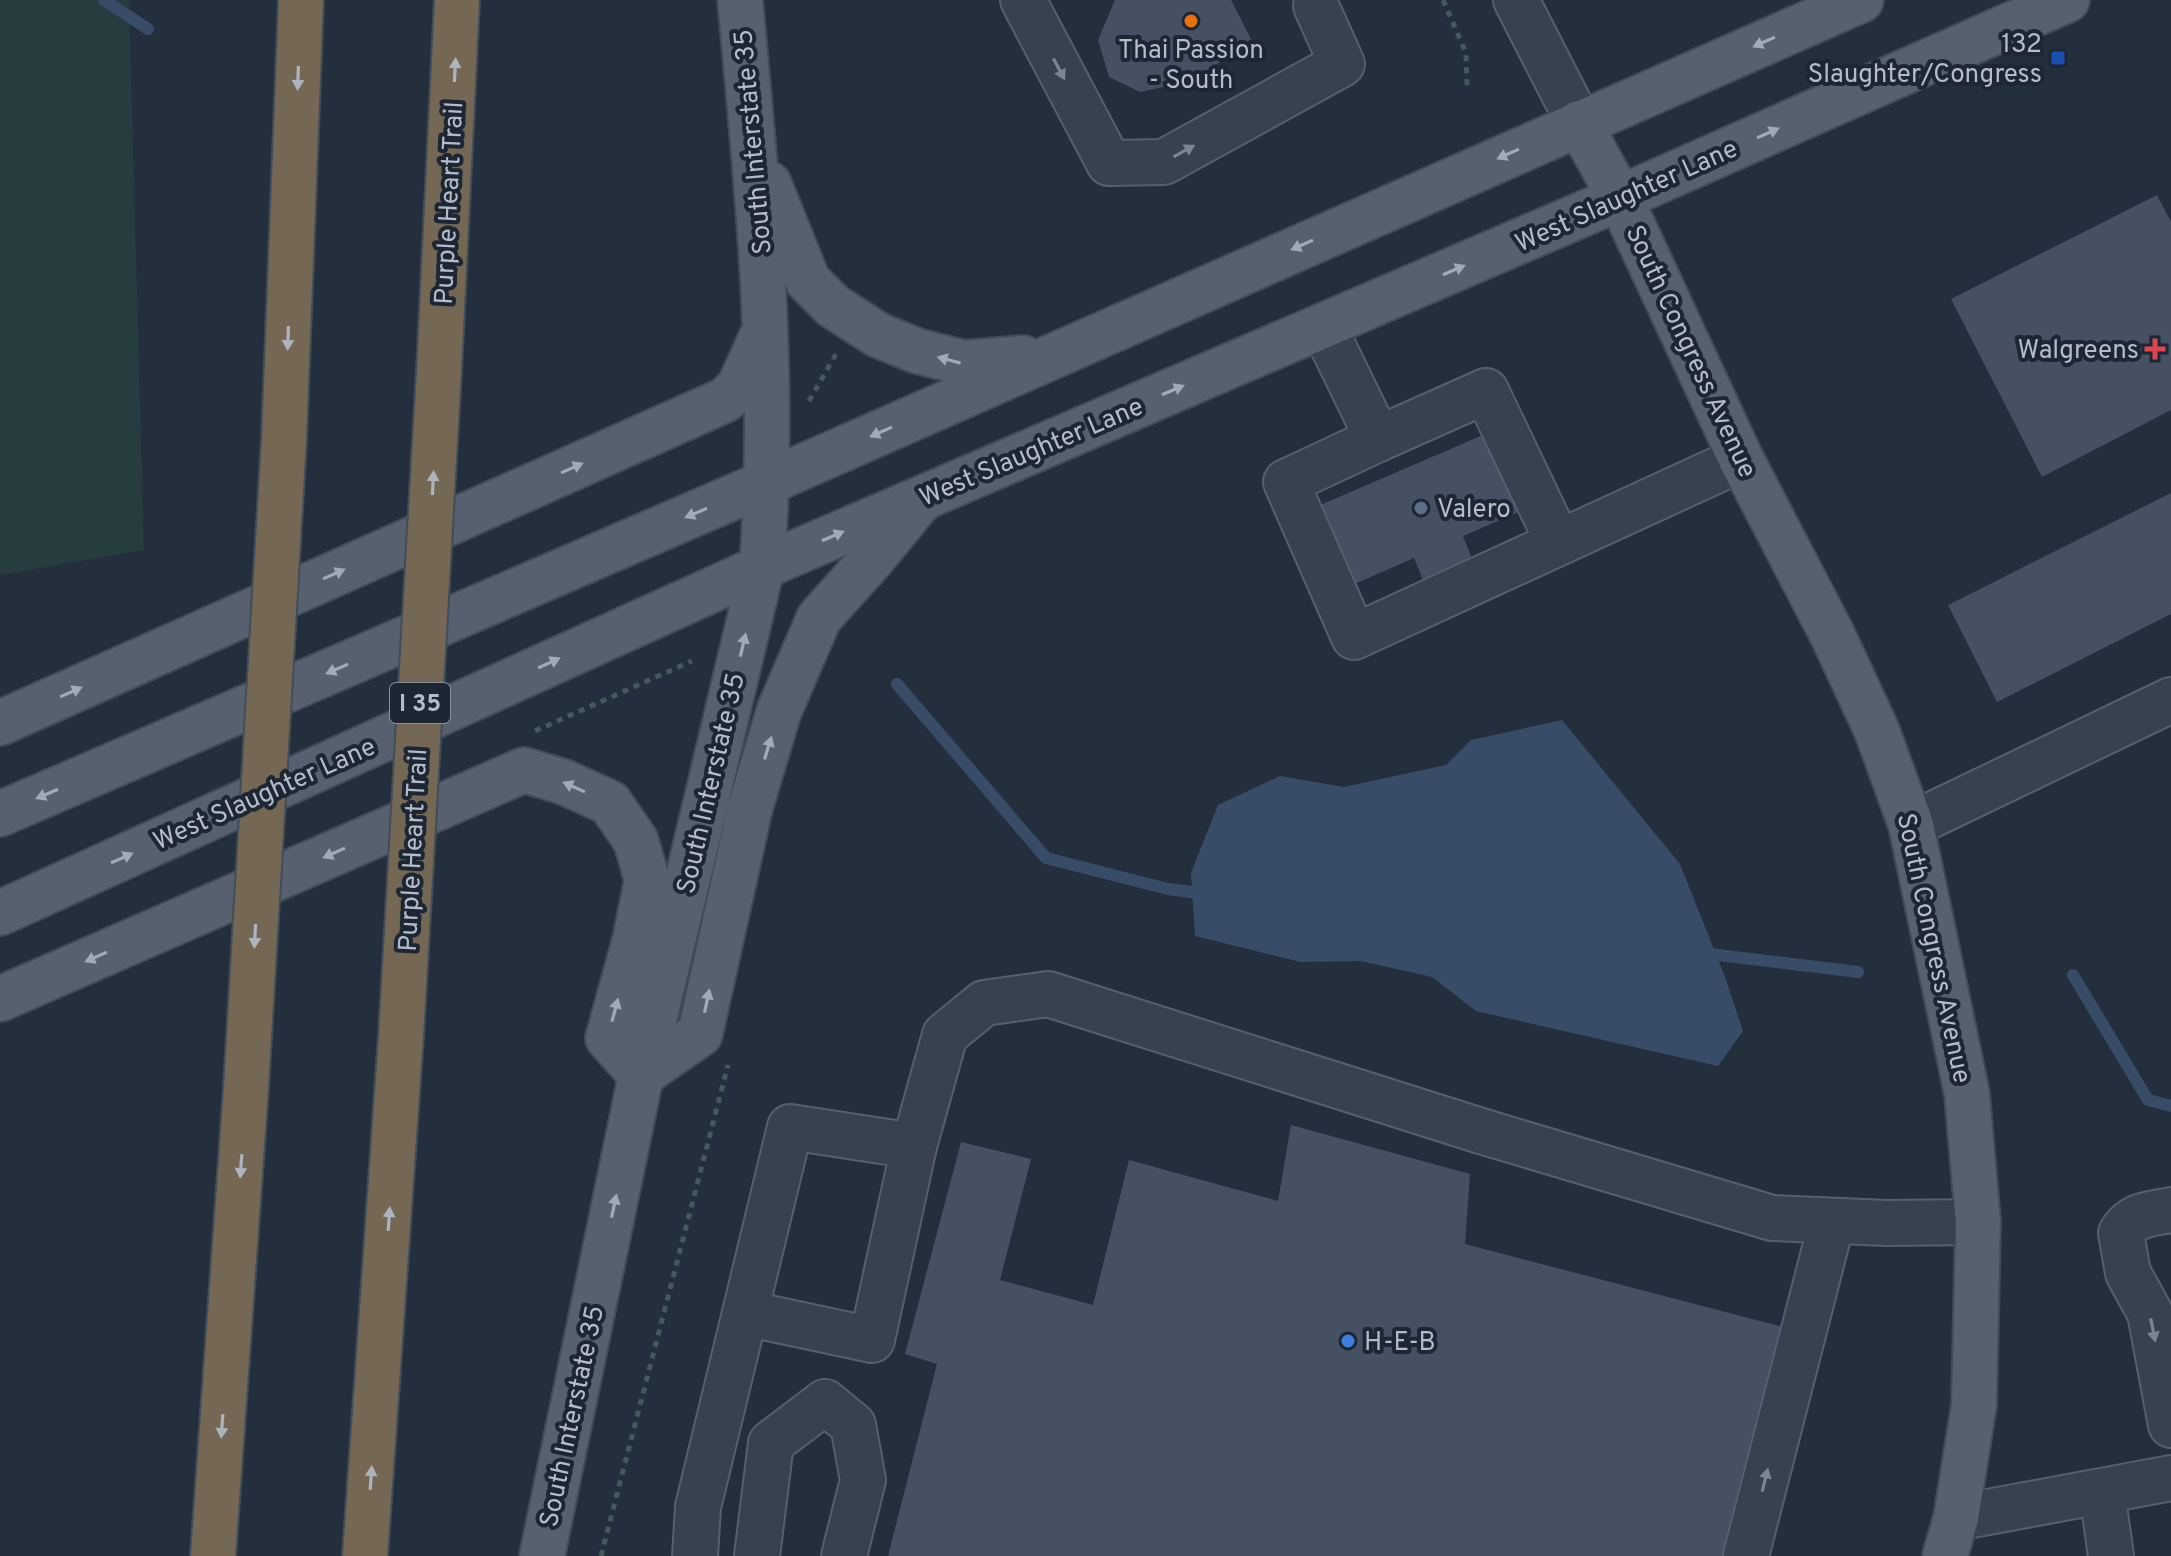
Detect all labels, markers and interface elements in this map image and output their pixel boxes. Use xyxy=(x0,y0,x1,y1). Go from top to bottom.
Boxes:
marker: Thai Passion - South xyxy=(1182,12,1200,30)
street label: South Interstate 35 xyxy=(728,28,781,256)
place label: 132 Slaughter/Congress xyxy=(1808,29,2042,92)
place label: Thai Passion - South xyxy=(1118,35,1264,98)
one-way arrow xyxy=(1752,36,1775,49)
marker: 132 Slaughter/Congress xyxy=(2049,49,2067,67)
one-way arrow xyxy=(449,57,462,82)
one-way arrow xyxy=(1053,58,1066,81)
one-way arrow xyxy=(292,66,305,91)
street label: Purple Heart Trail xyxy=(429,101,472,306)
one-way arrow xyxy=(1756,126,1780,139)
street label: West Slaughter Lane xyxy=(1511,133,1743,261)
one-way arrow xyxy=(1173,145,1195,159)
one-way arrow xyxy=(1496,148,1520,161)
street label: South Congress Avenue xyxy=(1617,220,1763,484)
one-way arrow xyxy=(1290,239,1314,252)
one-way arrow xyxy=(1442,263,1466,276)
one-way arrow xyxy=(282,326,295,351)
place label: Walgreens xyxy=(2018,335,2139,368)
marker: Walgreens xyxy=(2146,340,2164,358)
one-way arrow xyxy=(937,353,962,365)
one-way arrow xyxy=(1161,383,1185,396)
street label: West Slaughter Lane xyxy=(915,391,1149,515)
one-way arrow xyxy=(869,426,893,439)
one-way arrow xyxy=(560,462,584,475)
one-way arrow xyxy=(426,470,439,495)
place label: Valero xyxy=(1437,494,1511,527)
marker: Valero xyxy=(1412,499,1430,517)
one-way arrow xyxy=(685,507,708,520)
one-way arrow xyxy=(821,529,845,542)
one-way arrow xyxy=(323,568,346,581)
one-way arrow xyxy=(737,632,750,657)
one-way arrow xyxy=(537,656,561,670)
one-way arrow xyxy=(325,662,349,675)
street label: South Interstate 35 xyxy=(671,670,754,897)
road number: I 35 xyxy=(390,683,450,723)
one-way arrow xyxy=(59,685,83,698)
street label: West Slaughter Lane xyxy=(149,731,381,859)
one-way arrow xyxy=(762,735,775,759)
street label: Purple Heart Trail xyxy=(393,748,436,953)
one-way arrow xyxy=(562,780,586,793)
one-way arrow xyxy=(35,788,58,801)
street label: South Congress Avenue xyxy=(1888,811,1977,1086)
one-way arrow xyxy=(322,846,346,859)
one-way arrow xyxy=(110,851,134,864)
one-way arrow xyxy=(248,924,261,949)
one-way arrow xyxy=(84,950,108,963)
one-way arrow xyxy=(701,988,714,1013)
one-way arrow xyxy=(610,998,622,1023)
one-way arrow xyxy=(234,1154,247,1179)
one-way arrow xyxy=(608,1193,621,1218)
one-way arrow xyxy=(383,1206,396,1231)
street label: South Interstate 35 xyxy=(534,1303,613,1530)
one-way arrow xyxy=(2148,1318,2160,1343)
place label: H-E-B xyxy=(1364,1327,1436,1360)
marker: H-E-B xyxy=(1339,1332,1357,1350)
one-way arrow xyxy=(215,1414,228,1439)
one-way arrow xyxy=(365,1465,378,1490)
one-way arrow xyxy=(1760,1468,1772,1493)

